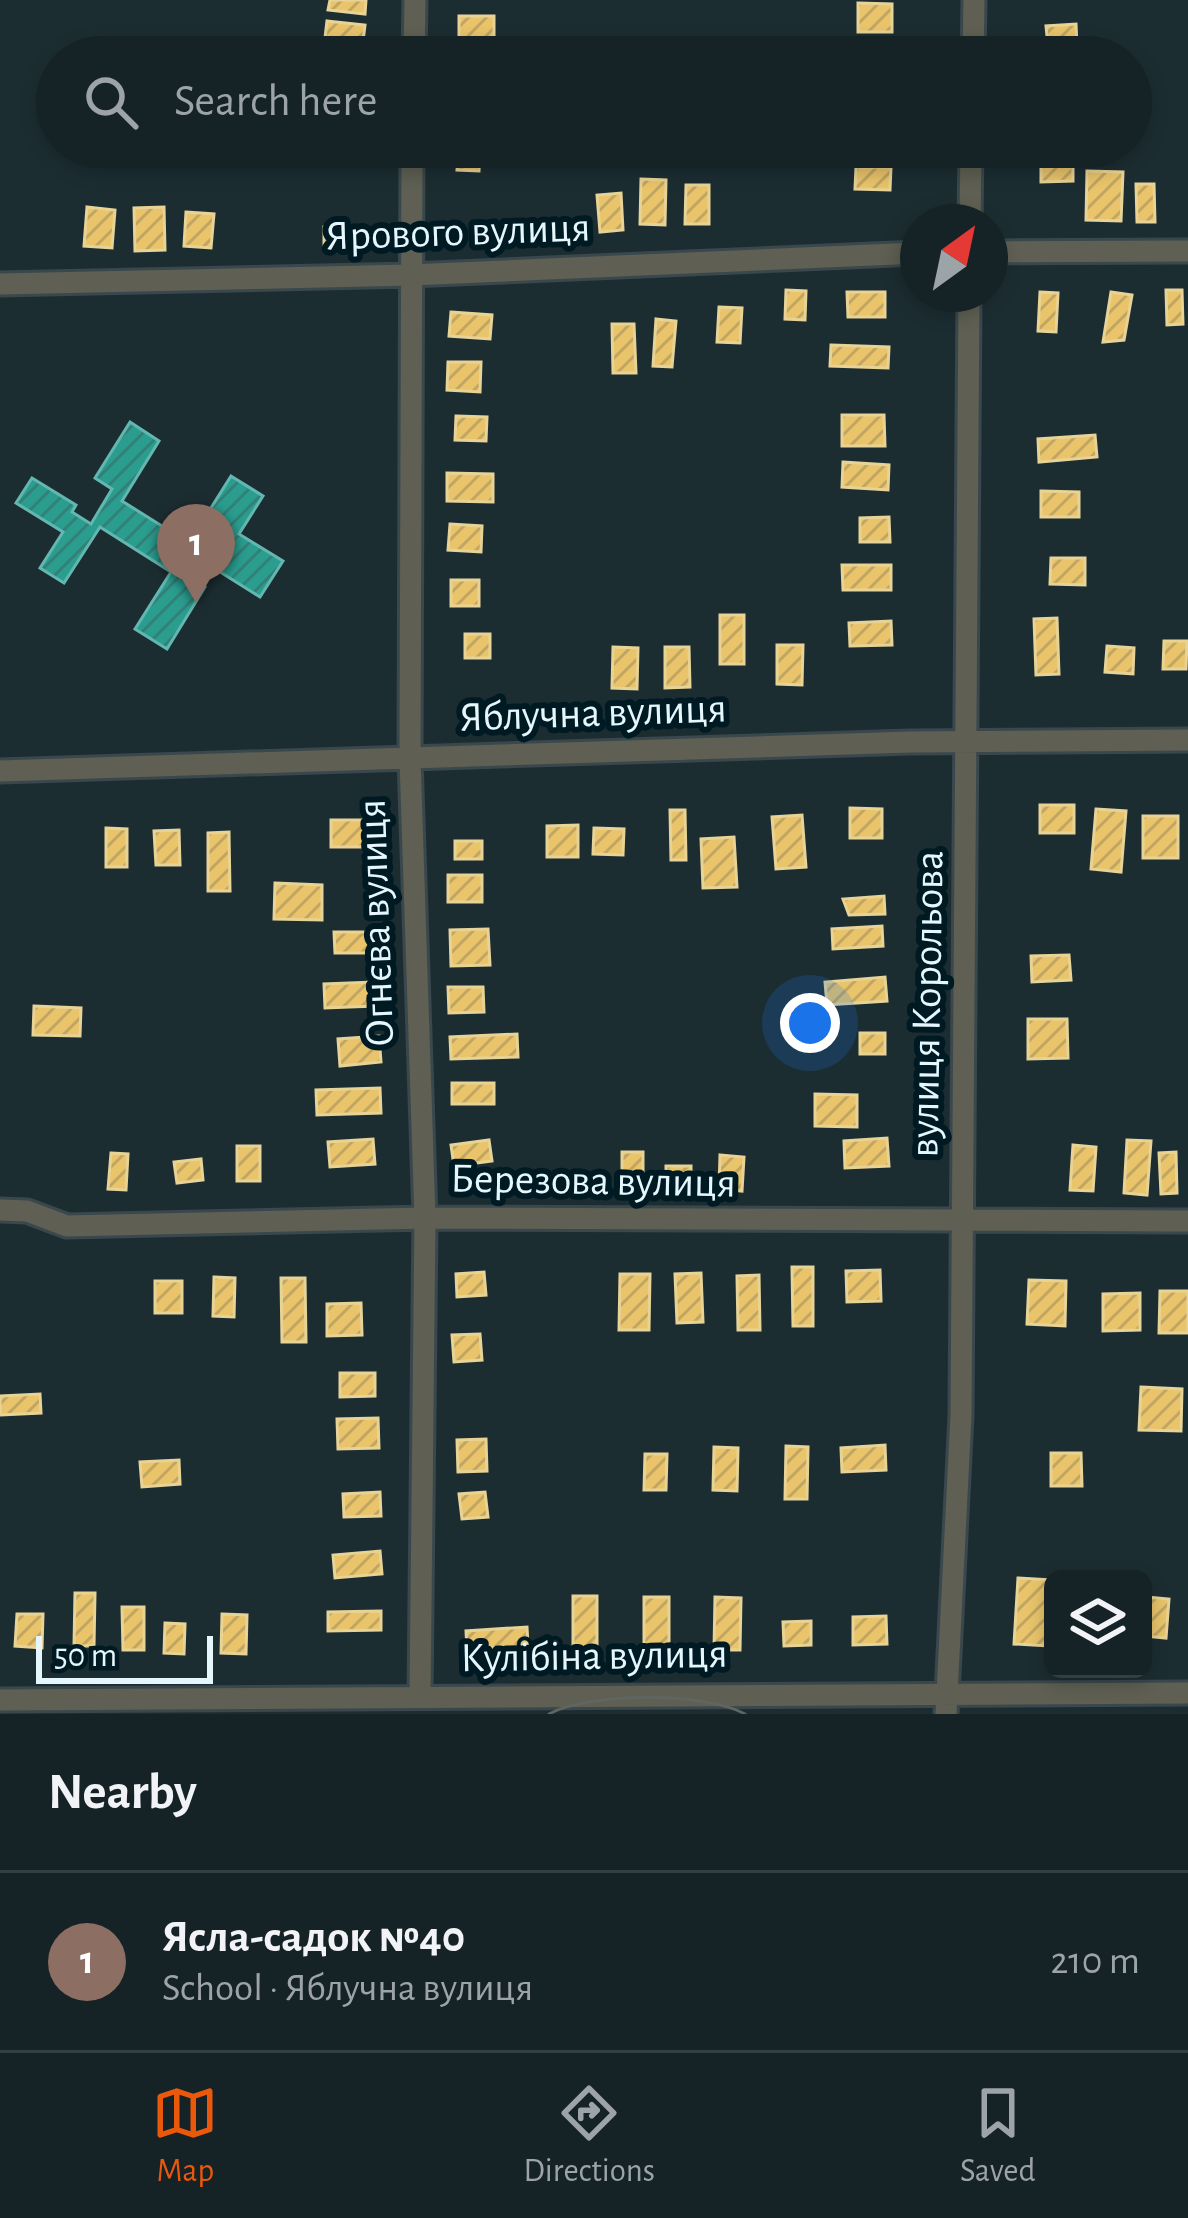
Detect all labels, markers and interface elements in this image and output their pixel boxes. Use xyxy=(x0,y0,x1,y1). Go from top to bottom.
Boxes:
search box xyxy=(36,36,1152,168)
icon: search xyxy=(78,69,144,135)
text: Search here xyxy=(174,79,377,124)
north arrow xyxy=(900,204,1008,312)
street label: Ярового вулиця xyxy=(325,206,591,258)
pin: 1 xyxy=(157,504,235,603)
street label: Яблучна вулиця xyxy=(459,687,727,739)
street label: Огнєва вулиця xyxy=(351,798,401,1048)
street label: вулиця Корольова xyxy=(903,850,951,1158)
your location xyxy=(780,993,840,1053)
street label: Березова вулиця xyxy=(450,1158,736,1204)
map controls xyxy=(1044,1570,1152,1678)
button: layers xyxy=(1044,1570,1152,1678)
scale bar xyxy=(36,1630,213,1683)
street label: Кулібіна вулиця xyxy=(460,1633,728,1679)
text: 50 m xyxy=(54,1640,117,1673)
text: Nearby xyxy=(48,1767,197,1818)
text: Ясла-садок №40 xyxy=(162,1915,465,1960)
text: 1 xyxy=(80,1942,94,1981)
text: 210 m xyxy=(1051,1942,1140,1981)
text: School · Яблучна вулиця xyxy=(162,1969,533,2008)
tab: Map xyxy=(152,2080,218,2192)
tab: Directions xyxy=(523,2080,655,2192)
tab: Saved xyxy=(960,2080,1035,2192)

